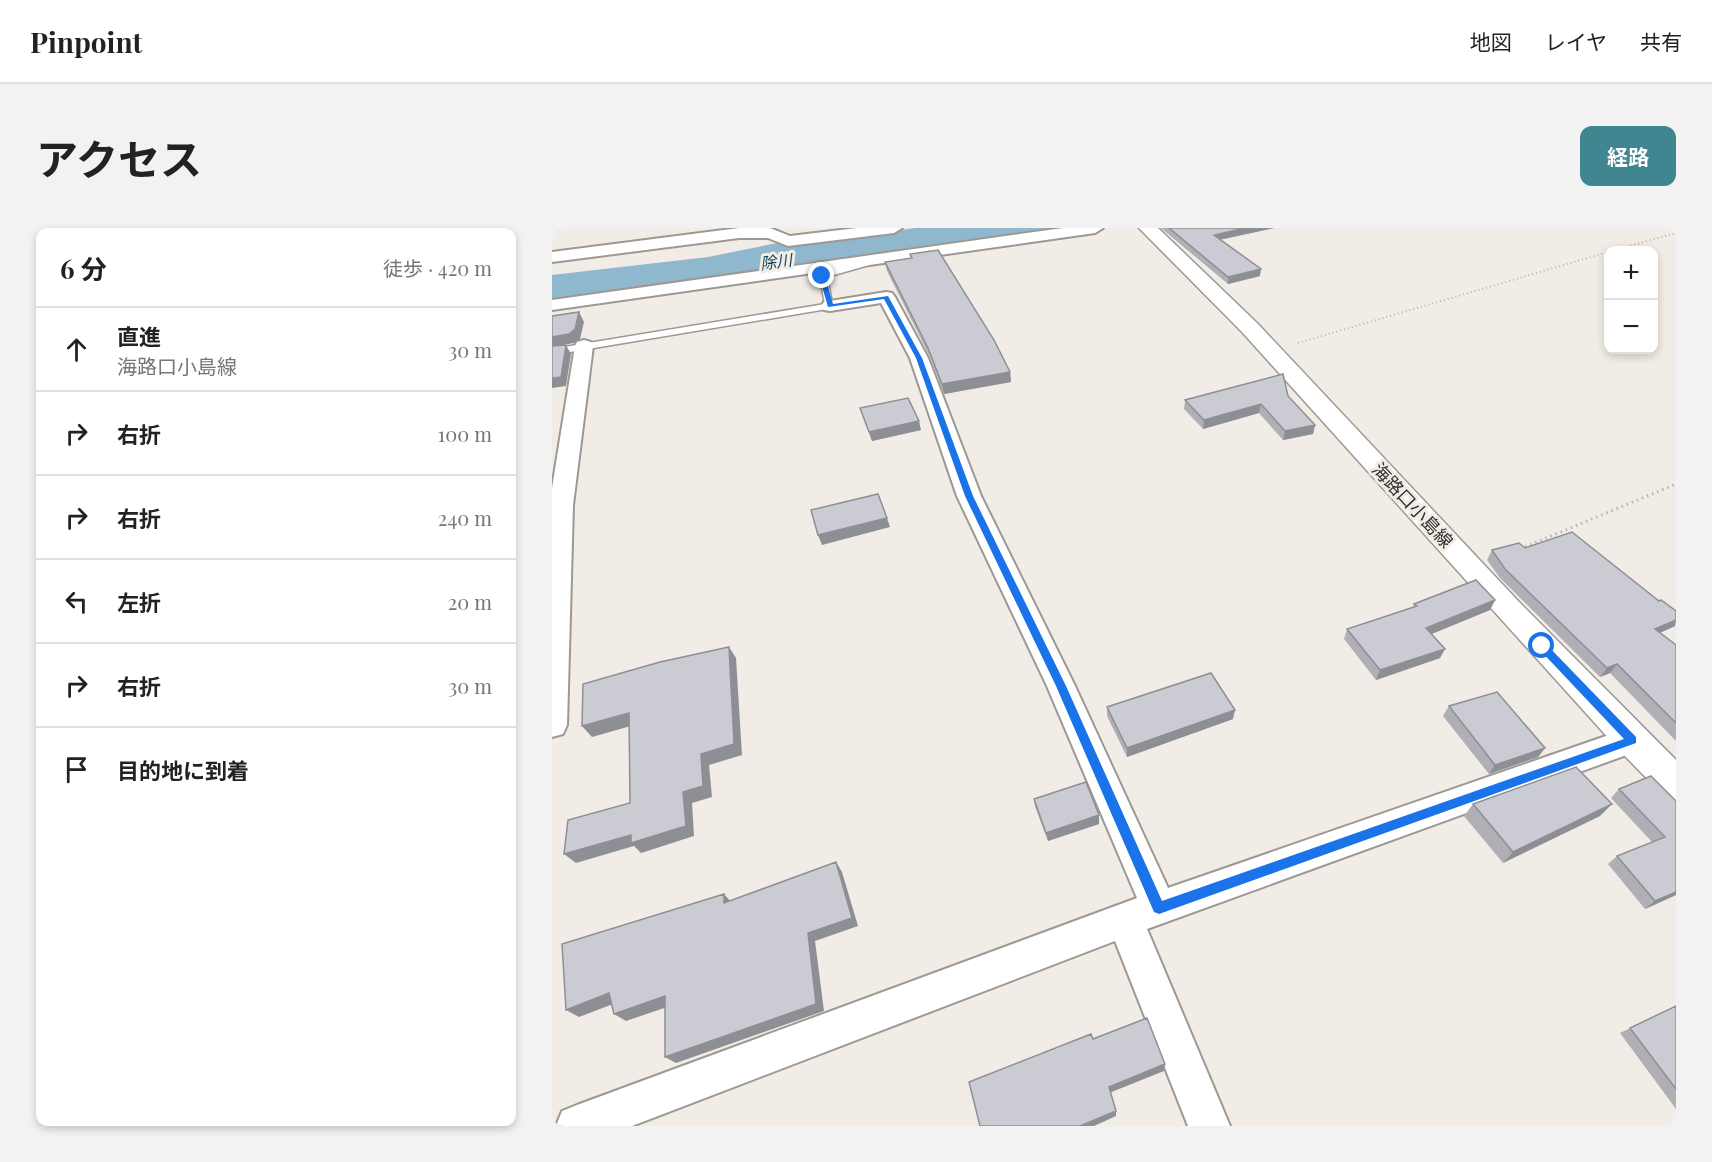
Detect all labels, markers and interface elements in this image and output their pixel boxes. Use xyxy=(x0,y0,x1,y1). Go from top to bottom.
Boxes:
text: Pinpoint xyxy=(30,23,142,60)
text: 地図 xyxy=(1470,27,1512,55)
text: レイヤ xyxy=(1545,27,1607,55)
text: 共有 xyxy=(1640,27,1682,55)
button: 経路 xyxy=(1580,126,1676,186)
text: アクセス xyxy=(36,130,202,186)
map controls xyxy=(1604,246,1658,354)
button: + xyxy=(1604,246,1658,300)
water label: 除川 xyxy=(759,248,795,273)
text: 6 分 xyxy=(60,251,107,286)
text: 徒歩 · 420 m xyxy=(383,254,492,281)
route end xyxy=(808,262,834,288)
button: − xyxy=(1604,300,1658,354)
text: 直進 xyxy=(117,321,161,351)
icon: ahead xyxy=(60,333,93,366)
text: 30 m xyxy=(448,336,492,363)
text: 海路口小島線 xyxy=(117,352,237,379)
icon: right xyxy=(60,417,93,450)
text: 右折 xyxy=(117,419,161,449)
text: 100 m xyxy=(438,420,492,447)
street label: 海路口小島線 xyxy=(1367,457,1459,553)
icon: right xyxy=(60,501,93,534)
text: 右折 xyxy=(117,503,161,533)
text: 240 m xyxy=(438,504,492,531)
icon: left xyxy=(60,585,93,618)
text: 左折 xyxy=(117,587,161,617)
text: 20 m xyxy=(448,588,492,615)
route start xyxy=(1528,632,1554,658)
icon: right xyxy=(60,669,93,702)
text: 右折 xyxy=(117,671,161,701)
text: 30 m xyxy=(448,672,492,699)
icon: arrive xyxy=(60,753,93,786)
text: 目的地に到着 xyxy=(117,755,249,785)

